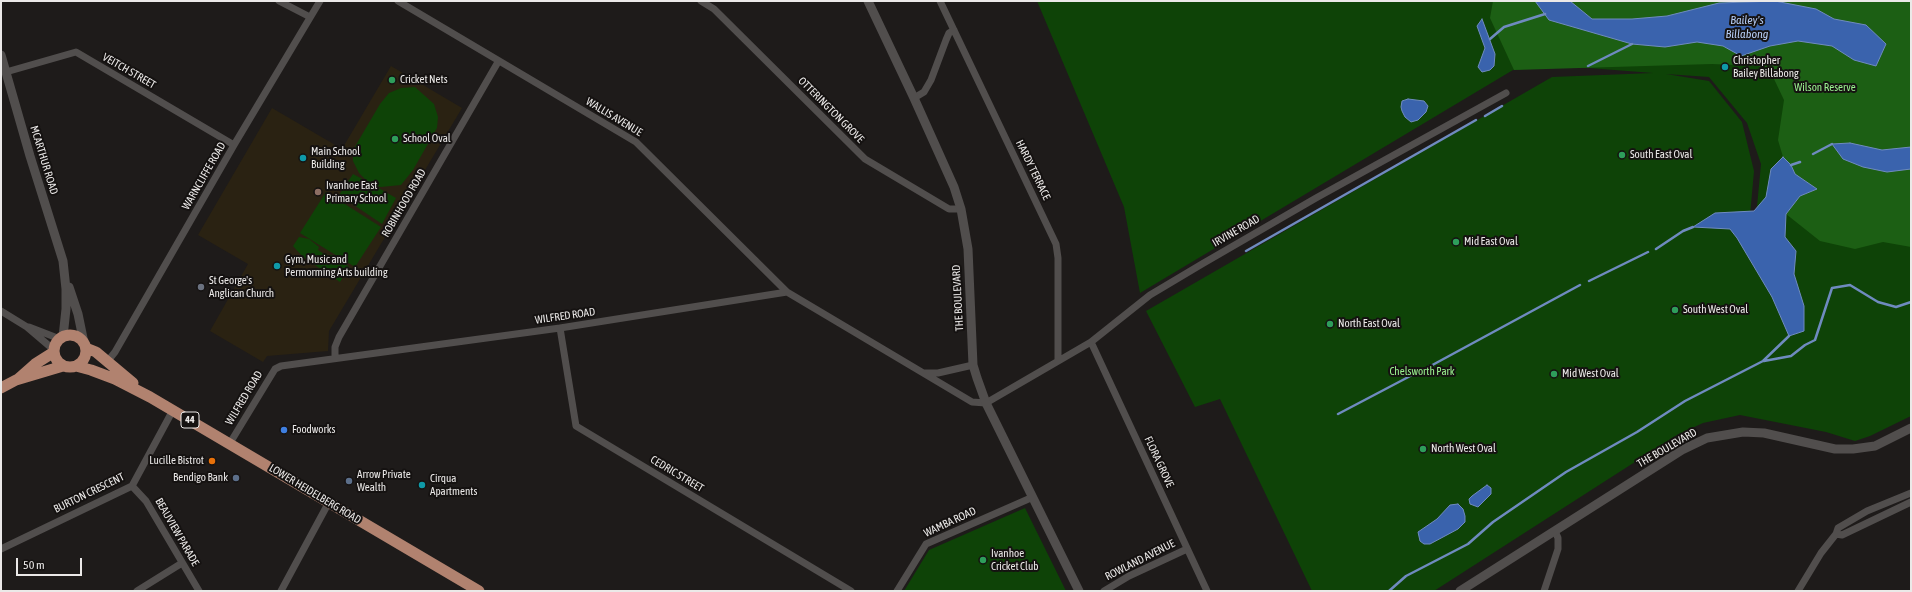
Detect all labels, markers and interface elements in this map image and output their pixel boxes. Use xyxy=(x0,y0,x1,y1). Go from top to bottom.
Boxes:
water label: Bailey's Billabong xyxy=(1725,13,1769,41)
street label: VEITCH STREET xyxy=(100,50,158,92)
place label: Christopher Bailey Billabong xyxy=(1733,54,1799,80)
marker: Christopher Bailey Billabong xyxy=(1720,62,1730,72)
place label: Cricket Nets xyxy=(400,73,448,87)
street label: OTTERINGTON GROVE xyxy=(795,74,867,146)
marker: Cricket Nets xyxy=(387,75,397,85)
park label: Wilson Reserve xyxy=(1794,81,1856,95)
street label: WALLIS AVENUE xyxy=(583,95,645,139)
street label: MCARTHUR ROAD xyxy=(27,124,61,196)
place label: School Oval xyxy=(403,132,451,146)
marker: School Oval xyxy=(390,134,400,144)
street label: HARDY TERRACE xyxy=(1013,138,1053,202)
street label: WARNCLIFFE ROAD xyxy=(179,140,229,212)
place label: Main School Building xyxy=(311,145,360,171)
place label: South East Oval xyxy=(1630,148,1692,162)
marker: South East Oval xyxy=(1617,150,1627,160)
marker: Main School Building xyxy=(298,153,308,163)
street label: ROBINHOOD ROAD xyxy=(379,167,429,239)
place label: Ivanhoe East Primary School xyxy=(326,179,387,205)
marker: Ivanhoe East Primary School xyxy=(313,187,323,197)
street label: IRVINE ROAD xyxy=(1210,212,1262,250)
place label: Mid East Oval xyxy=(1464,235,1518,249)
marker: Mid East Oval xyxy=(1451,237,1461,247)
place label: Gym, Music and Permorming Arts building xyxy=(285,253,388,279)
marker: Gym, Music and Permorming Arts building xyxy=(272,261,282,271)
street label: THE BOULEVARD xyxy=(950,264,966,332)
place label: St George's Anglican Church xyxy=(209,274,274,300)
marker: St George's Anglican Church xyxy=(196,282,206,292)
place label: South West Oval xyxy=(1683,303,1748,317)
street label: WILFRED ROAD xyxy=(534,305,596,327)
marker: South West Oval xyxy=(1670,305,1680,315)
place label: North East Oval xyxy=(1338,317,1400,331)
marker: North East Oval xyxy=(1325,319,1335,329)
park label: Chelsworth Park xyxy=(1389,365,1455,379)
place label: Mid West Oval xyxy=(1562,367,1619,381)
street label: WILFRED ROAD xyxy=(223,369,265,427)
marker: Mid West Oval xyxy=(1549,369,1559,379)
road number: 44 xyxy=(181,412,199,428)
place label: Foodworks xyxy=(292,423,335,437)
marker: Foodworks xyxy=(279,425,289,435)
street label: THE BOULEVARD xyxy=(1635,426,1699,470)
street label: FLORA GROVE xyxy=(1141,434,1177,490)
place label: North West Oval xyxy=(1431,442,1496,456)
marker: North West Oval xyxy=(1418,444,1428,454)
street label: CEDRIC STREET xyxy=(648,453,706,495)
place label: Lucille Bistrot xyxy=(149,454,204,468)
marker: Lucille Bistrot xyxy=(207,456,217,466)
street label: LOWER HEIDELBERG ROAD xyxy=(267,461,363,527)
place label: Arrow Private Wealth xyxy=(357,468,411,494)
street label: BURTON CRESCENT xyxy=(52,470,126,516)
place label: Bendigo Bank xyxy=(173,471,228,485)
place label: Cirqua Apartments xyxy=(430,472,477,498)
marker: Bendigo Bank xyxy=(231,473,241,483)
marker: Arrow Private Wealth xyxy=(344,476,354,486)
marker: Cirqua Apartments xyxy=(417,480,427,490)
street label: BEAUVIEW PARADE xyxy=(152,496,202,568)
street label: WAMBA ROAD xyxy=(922,504,978,540)
street label: ROWLAND AVENUE xyxy=(1103,537,1177,583)
place label: Ivanhoe Cricket Club xyxy=(991,547,1038,573)
scale bar xyxy=(18,550,84,576)
marker: Ivanhoe Cricket Club xyxy=(978,555,988,565)
text: 50 m xyxy=(23,558,45,572)

